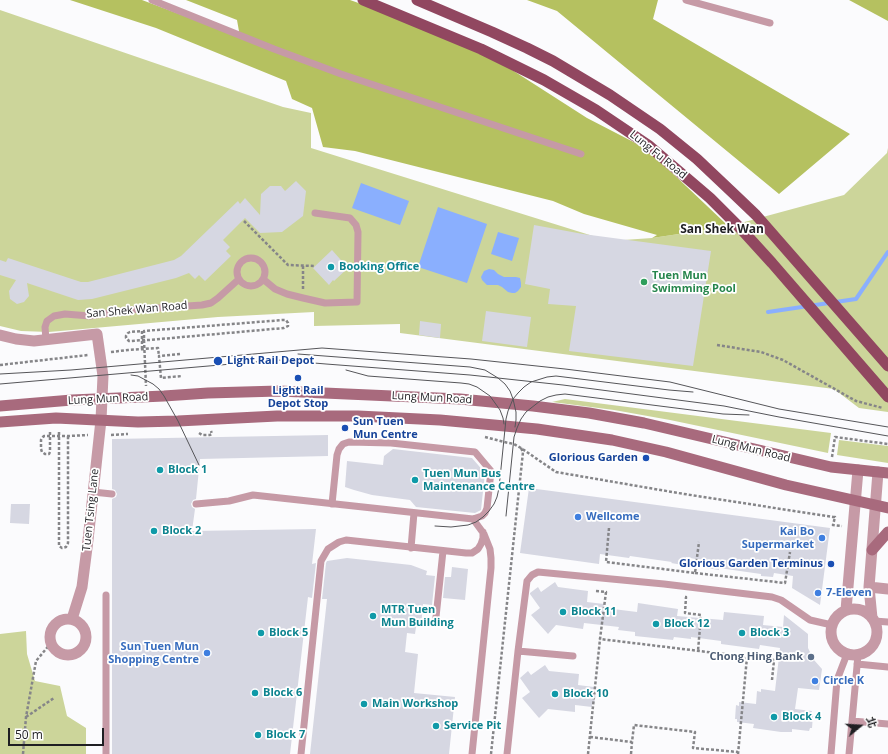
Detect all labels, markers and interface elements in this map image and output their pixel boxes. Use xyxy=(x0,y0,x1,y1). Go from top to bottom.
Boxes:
street label: Lung Fu Road xyxy=(627,128,689,182)
district label: San Shek Wan xyxy=(680,223,764,237)
place label: Booking Office xyxy=(339,260,419,274)
marker: Booking Office xyxy=(326,262,336,272)
place label: Tuen Mun Swimming Pool xyxy=(652,269,736,295)
marker: Tuen Mun Swimming Pool xyxy=(639,277,649,287)
street label: San Shek Wan Road xyxy=(86,299,188,321)
place label: Light Rail Depot xyxy=(227,354,314,368)
marker: Light Rail Depot xyxy=(212,355,224,367)
marker: Light Rail Depot Stop xyxy=(293,373,303,383)
place label: Light Rail Depot Stop xyxy=(268,384,328,410)
street label: Lung Mun Road xyxy=(391,389,473,407)
street label: Lung Mun Road xyxy=(67,390,149,408)
place label: Sun Tuen Mun Centre xyxy=(353,415,418,441)
marker: Sun Tuen Mun Centre xyxy=(340,423,350,433)
street label: Lung Mun Road xyxy=(710,433,792,465)
place label: Glorious Garden xyxy=(549,451,638,465)
marker: Glorious Garden xyxy=(641,453,651,463)
place label: Block 1 xyxy=(168,463,207,477)
marker: Block 1 xyxy=(155,465,165,475)
place label: Tuen Mun Bus Maintenance Centre xyxy=(423,467,535,493)
street label: Tuen Tsing Lane xyxy=(80,468,102,552)
marker: Tuen Mun Bus Maintenance Centre xyxy=(410,475,420,485)
place label: Wellcome xyxy=(586,510,640,524)
marker: Wellcome xyxy=(573,512,583,522)
place label: Block 2 xyxy=(162,524,201,538)
place label: Kai Bo Supermarket xyxy=(742,525,814,551)
marker: Block 2 xyxy=(149,526,159,536)
marker: Kai Bo Supermarket xyxy=(817,533,827,543)
place label: Glorious Garden Terminus xyxy=(679,557,823,571)
marker: Glorious Garden Terminus xyxy=(826,559,836,569)
place label: 7-Eleven xyxy=(826,586,872,600)
marker: 7-Eleven xyxy=(813,588,823,598)
place label: MTR Tuen Mun Building xyxy=(381,603,454,629)
place label: Block 11 xyxy=(571,605,616,619)
marker: Block 11 xyxy=(558,607,568,617)
marker: MTR Tuen Mun Building xyxy=(368,611,378,621)
place label: Block 12 xyxy=(664,617,709,631)
marker: Block 12 xyxy=(651,619,661,629)
place label: Block 5 xyxy=(269,626,308,640)
place label: Block 3 xyxy=(750,626,789,640)
marker: Block 5 xyxy=(256,628,266,638)
marker: Block 3 xyxy=(737,628,747,638)
place label: Sun Tuen Mun Shopping Centre xyxy=(108,640,199,666)
marker: Sun Tuen Mun Shopping Centre xyxy=(202,648,212,658)
place label: Chong Hing Bank xyxy=(709,650,803,664)
marker: Chong Hing Bank xyxy=(806,652,816,662)
place label: Circle K xyxy=(823,674,864,688)
marker: Circle K xyxy=(810,676,820,686)
place label: Block 6 xyxy=(263,686,302,700)
place label: Block 10 xyxy=(563,687,608,701)
marker: Block 6 xyxy=(250,688,260,698)
marker: Block 10 xyxy=(550,689,560,699)
place label: Main Workshop xyxy=(372,697,458,711)
marker: Main Workshop xyxy=(359,699,369,709)
north arrow xyxy=(840,706,880,746)
place label: Block 4 xyxy=(782,710,821,724)
marker: Block 4 xyxy=(769,712,779,722)
text: 北 xyxy=(863,715,881,730)
place label: Service Pit xyxy=(444,719,501,733)
scale bar xyxy=(10,720,106,746)
marker: Service Pit xyxy=(431,721,441,731)
text: 50 m xyxy=(15,726,43,743)
place label: Block 7 xyxy=(266,728,305,742)
marker: Block 7 xyxy=(253,730,263,740)

